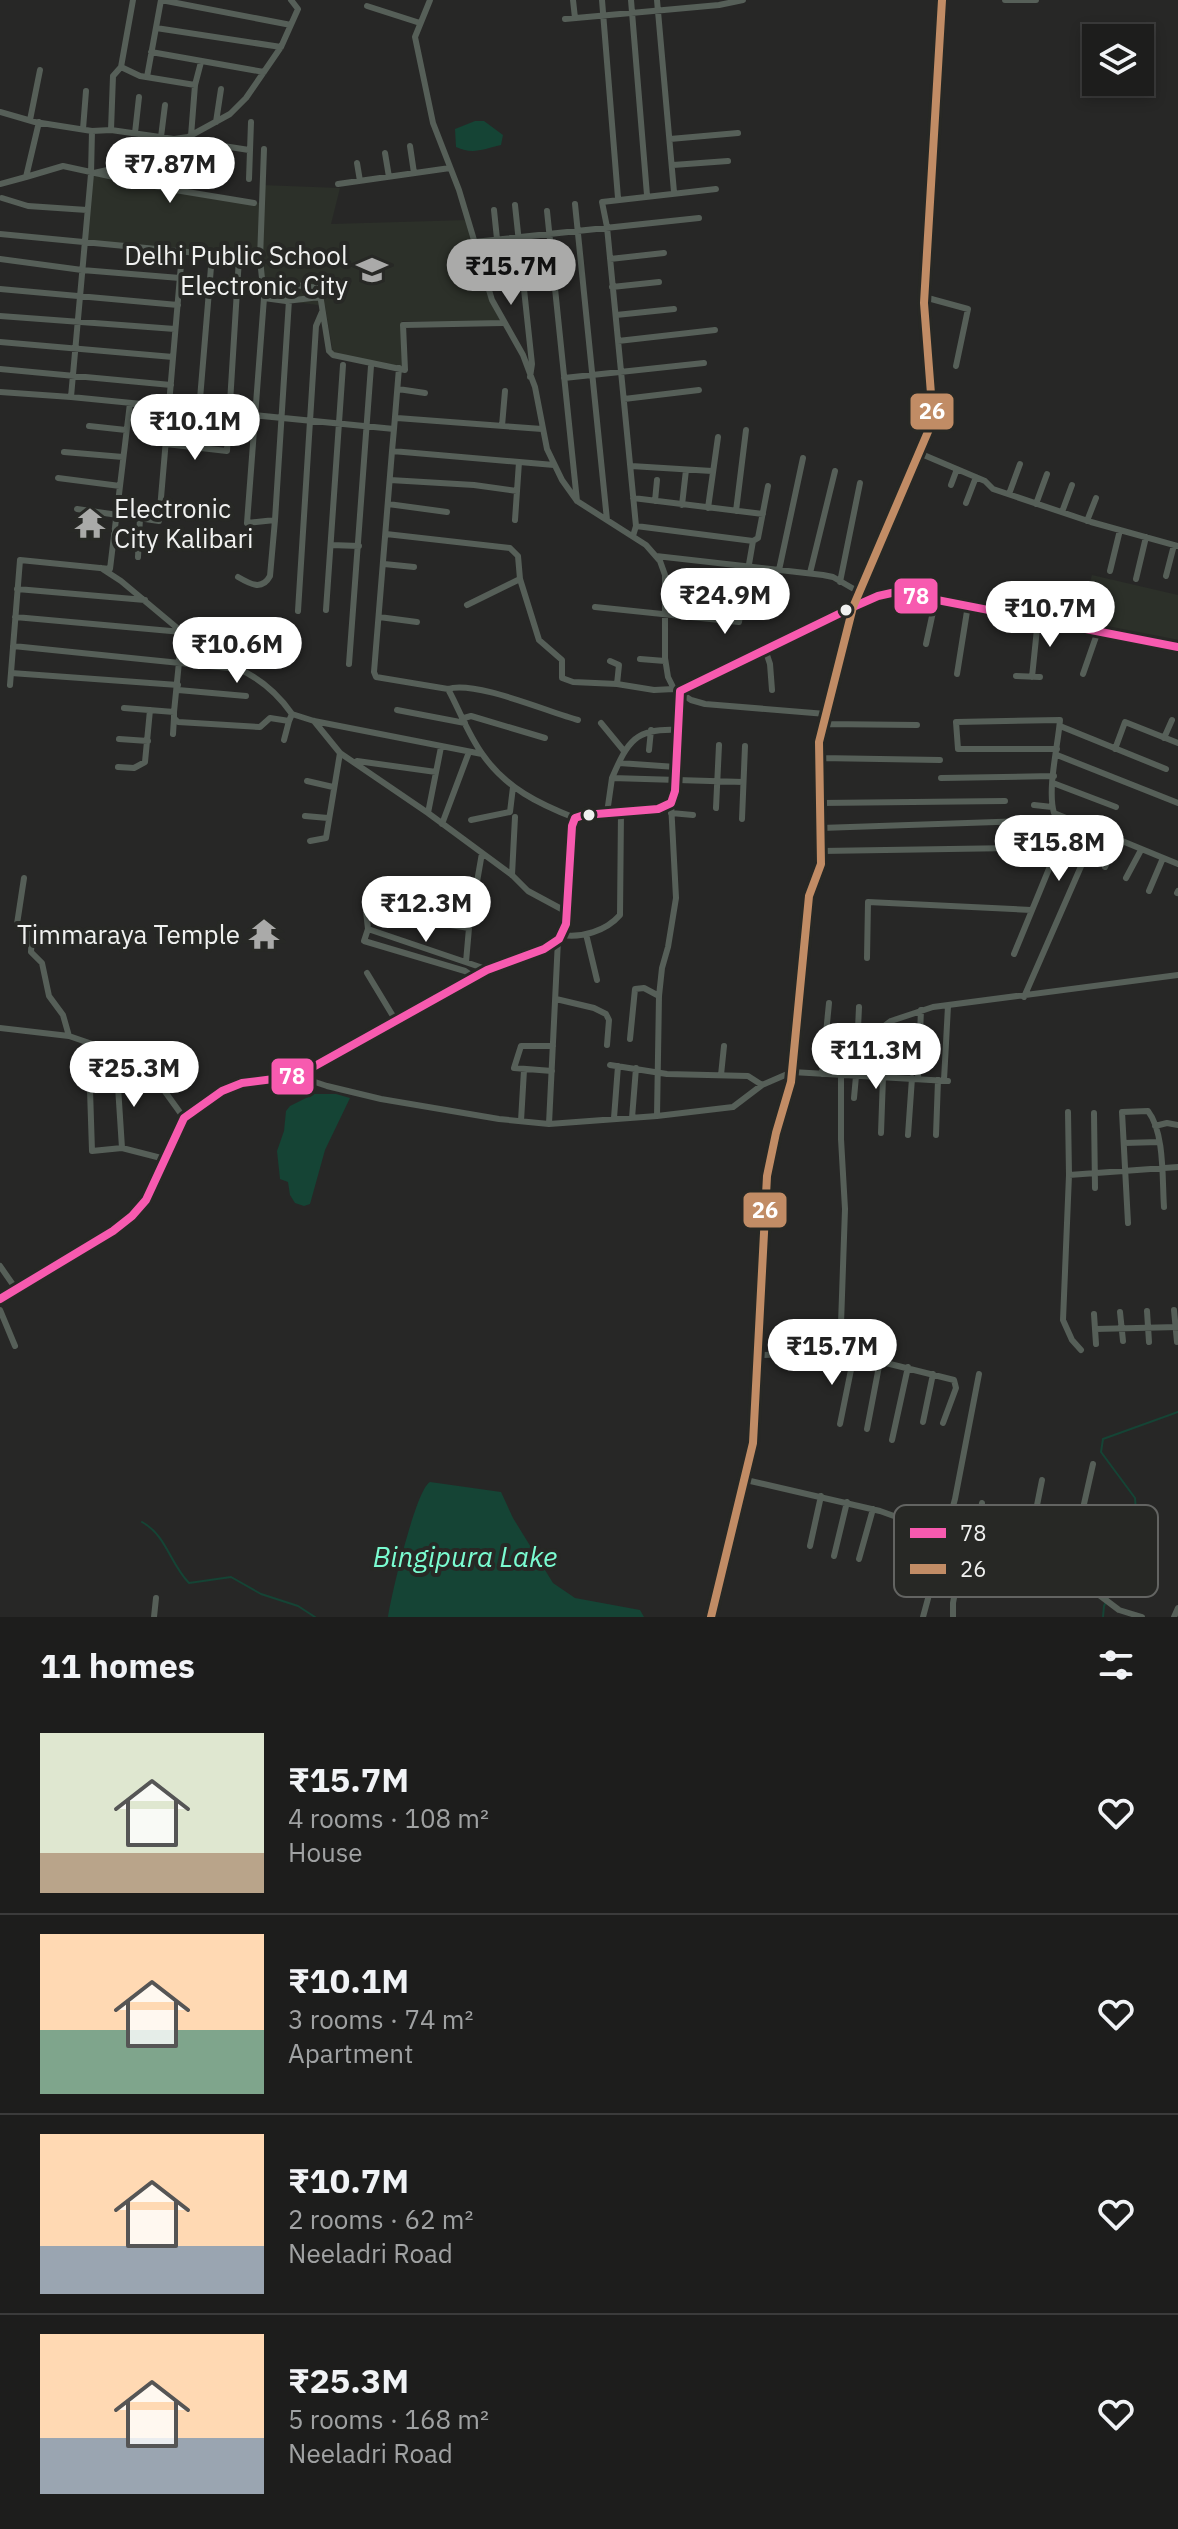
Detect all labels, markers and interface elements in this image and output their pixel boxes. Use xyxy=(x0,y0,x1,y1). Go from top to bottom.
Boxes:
map controls xyxy=(1082,24,1154,96)
button: layers xyxy=(1082,24,1154,96)
pin: ₹7.87M xyxy=(105,137,235,205)
text: ₹7.87M xyxy=(124,146,216,180)
place label: Delhi Public School Electronic City xyxy=(124,238,348,302)
pin: ₹15.7M xyxy=(446,239,576,307)
text: ₹15.7M xyxy=(465,248,557,282)
school or university icon: Delhi Public School Electronic City xyxy=(355,253,389,287)
line badge: 26 xyxy=(909,392,955,431)
pin: ₹10.1M xyxy=(130,394,260,462)
text: 26 xyxy=(919,396,945,425)
text: ₹10.1M xyxy=(149,403,241,437)
place label: Electronic City Kalibari xyxy=(114,491,253,555)
temple icon: Electronic City Kalibari xyxy=(73,506,107,540)
pin: ₹24.9M xyxy=(660,568,790,636)
text: ₹24.9M xyxy=(679,577,771,611)
line badge: 78 xyxy=(893,577,939,615)
text: 78 xyxy=(903,581,929,610)
pin: ₹10.7M xyxy=(985,581,1115,649)
text: ₹10.7M xyxy=(1004,590,1096,624)
unlabelled marker xyxy=(838,602,854,618)
pin: ₹10.6M xyxy=(172,617,302,685)
text: ₹10.6M xyxy=(191,626,283,660)
unlabelled marker xyxy=(581,807,597,823)
pin: ₹15.8M xyxy=(994,815,1124,883)
text: ₹15.8M xyxy=(1013,824,1105,858)
pin: ₹12.3M xyxy=(361,876,491,944)
text: ₹12.3M xyxy=(380,885,472,919)
place label: Timmaraya Temple xyxy=(17,917,240,951)
temple icon: Timmaraya Temple xyxy=(247,917,281,951)
pin: ₹11.3M xyxy=(811,1023,941,1091)
text: ₹11.3M xyxy=(830,1032,922,1066)
pin: ₹25.3M xyxy=(69,1041,199,1109)
text: ₹25.3M xyxy=(88,1050,180,1084)
line badge: 78 xyxy=(270,1057,315,1096)
text: 78 xyxy=(279,1061,305,1090)
line badge: 26 xyxy=(742,1191,788,1229)
text: 26 xyxy=(752,1195,778,1224)
pin: ₹15.7M xyxy=(767,1319,897,1387)
text: ₹15.7M xyxy=(786,1328,878,1362)
legend xyxy=(894,1505,1158,1597)
text: 78 xyxy=(960,1518,986,1547)
water label: Bingipura Lake xyxy=(373,1538,557,1575)
text: 26 xyxy=(960,1554,986,1583)
text: 11 homes xyxy=(40,1643,195,1687)
icon: filters xyxy=(1094,1643,1138,1687)
text: ₹15.7M xyxy=(288,1757,409,1801)
icon: home xyxy=(104,1765,200,1861)
icon: heart xyxy=(1094,1791,1138,1835)
text: 4 rooms · 108 m² xyxy=(288,1801,489,1835)
text: House xyxy=(288,1835,363,1869)
text: ₹10.1M xyxy=(288,1958,409,2002)
icon: home xyxy=(104,1966,200,2062)
icon: heart xyxy=(1094,1992,1138,2036)
text: 3 rooms · 74 m² xyxy=(288,2002,473,2036)
text: Apartment xyxy=(288,2036,413,2070)
text: ₹10.7M xyxy=(288,2158,409,2202)
icon: home xyxy=(104,2166,200,2262)
icon: heart xyxy=(1094,2192,1138,2236)
text: 2 rooms · 62 m² xyxy=(288,2202,473,2236)
text: Neeladri Road xyxy=(288,2236,453,2270)
text: ₹25.3M xyxy=(288,2358,409,2402)
icon: home xyxy=(104,2366,200,2462)
icon: heart xyxy=(1094,2392,1138,2436)
text: 5 rooms · 168 m² xyxy=(288,2402,489,2436)
text: Neeladri Road xyxy=(288,2436,453,2470)

